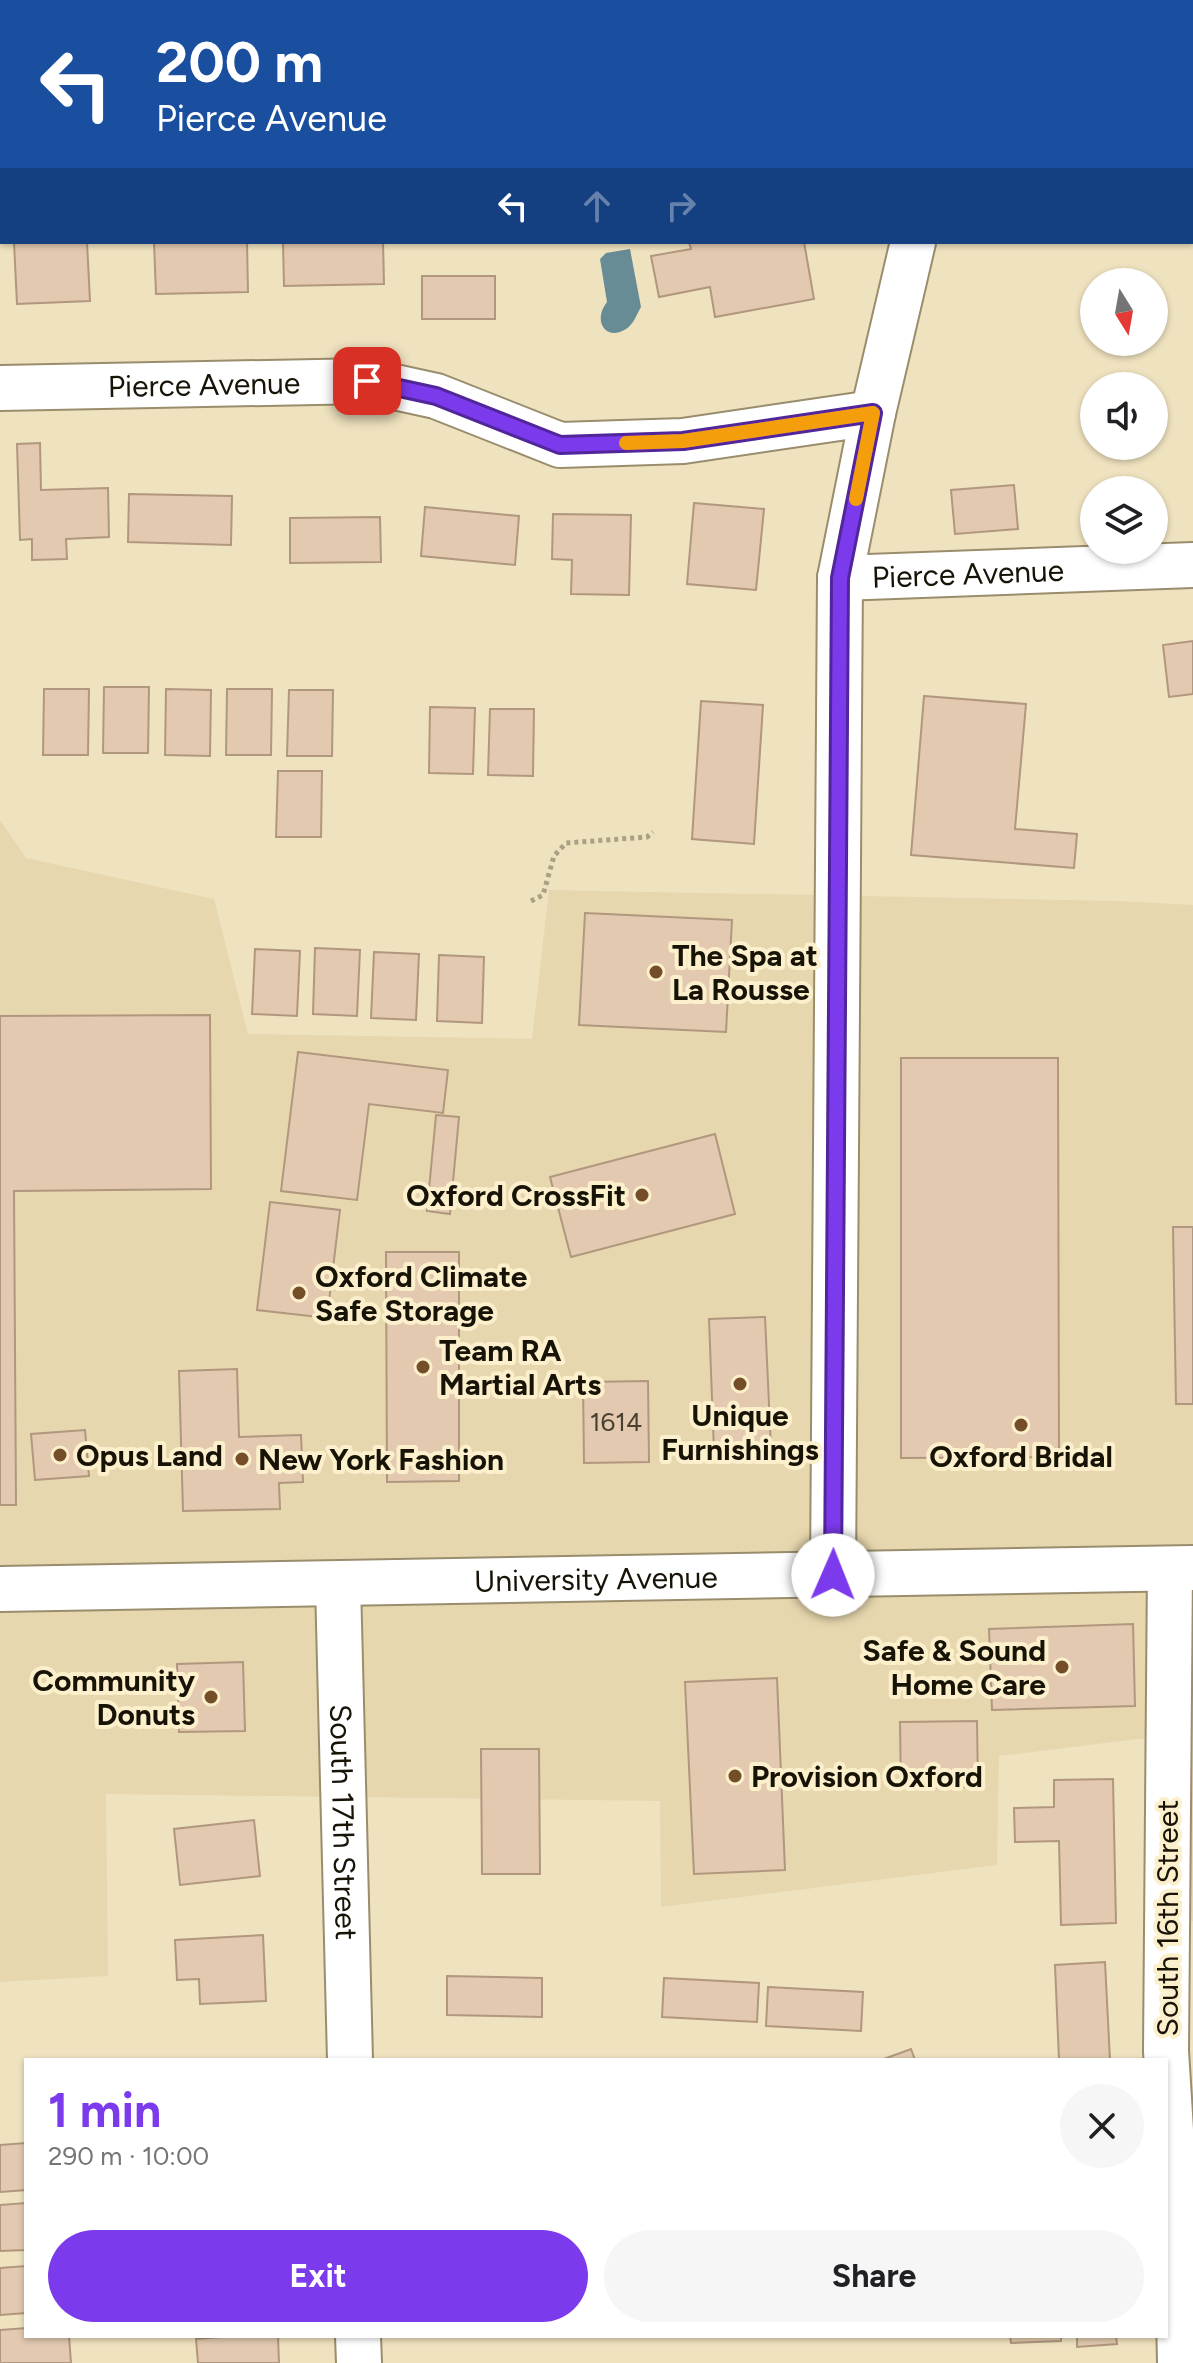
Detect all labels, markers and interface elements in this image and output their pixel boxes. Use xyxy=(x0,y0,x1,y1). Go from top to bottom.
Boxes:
text: 200 m xyxy=(156,29,323,96)
icon: left xyxy=(24,32,128,136)
text: Pierce Avenue xyxy=(156,97,387,140)
icon: left xyxy=(491,184,535,228)
icon: ahead xyxy=(575,184,619,228)
icon: right xyxy=(659,184,703,228)
north arrow xyxy=(1080,268,1168,356)
map controls xyxy=(1080,268,1168,564)
pin xyxy=(333,347,401,415)
icon: arrive xyxy=(345,359,389,403)
street label: Pierce Avenue xyxy=(107,364,301,404)
button: sound xyxy=(1080,372,1168,460)
button: layers xyxy=(1080,476,1168,564)
street label: Pierce Avenue xyxy=(871,551,1065,595)
place label: The Spa at La Rousse xyxy=(672,937,818,1008)
marker: The Spa at La Rousse xyxy=(647,963,665,981)
place label: Oxford CrossFit xyxy=(406,1177,626,1214)
marker: Oxford CrossFit xyxy=(633,1186,651,1204)
place label: Oxford Climate Safe Storage xyxy=(315,1258,528,1329)
marker: Oxford Climate Safe Storage xyxy=(290,1284,308,1302)
place label: Team RA Martial Arts xyxy=(439,1332,601,1403)
marker: Team RA Martial Arts xyxy=(414,1358,432,1376)
marker: Unique Furnishings xyxy=(731,1375,749,1393)
place label: Unique Furnishings xyxy=(661,1397,819,1468)
house number: 1614 xyxy=(590,1406,642,1438)
marker: Oxford Bridal xyxy=(1012,1416,1030,1434)
place label: Opus Land xyxy=(76,1437,223,1474)
place label: Oxford Bridal xyxy=(929,1438,1113,1475)
place label: New York Fashion xyxy=(258,1441,504,1478)
marker: Opus Land xyxy=(51,1446,69,1464)
marker: New York Fashion xyxy=(233,1450,251,1468)
position arrow xyxy=(791,1533,875,1617)
street label: University Avenue xyxy=(474,1558,718,1599)
place label: Safe & Sound Home Care xyxy=(862,1632,1046,1703)
marker: Safe & Sound Home Care xyxy=(1053,1658,1071,1676)
place label: Community Donuts xyxy=(32,1662,196,1733)
marker: Community Donuts xyxy=(202,1688,220,1706)
street label: South 17th Street xyxy=(323,1703,365,1940)
place label: Provision Oxford xyxy=(751,1758,983,1795)
marker: Provision Oxford xyxy=(726,1767,744,1785)
street label: South 16th Street xyxy=(1149,1800,1186,2036)
text: 1 min xyxy=(48,2081,161,2139)
button: close xyxy=(1060,2084,1144,2168)
text: 290 m · 10:00 xyxy=(48,2140,209,2172)
button: Exit xyxy=(48,2230,588,2322)
button: Share xyxy=(604,2230,1144,2322)

